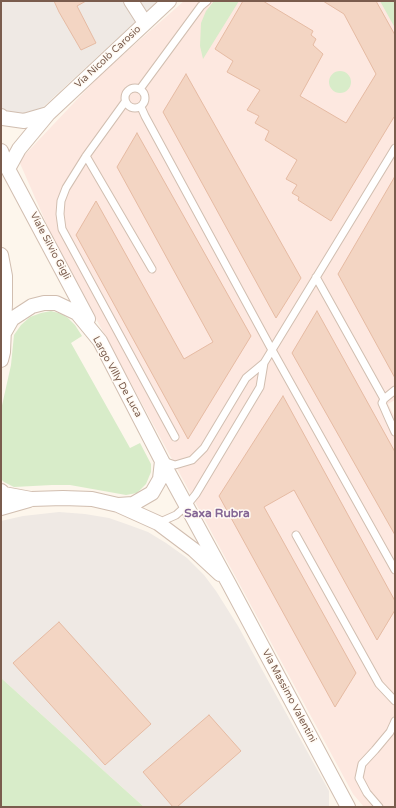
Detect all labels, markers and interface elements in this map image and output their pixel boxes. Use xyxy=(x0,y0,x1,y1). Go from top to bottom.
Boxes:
street label: Via Nicolò Carosio xyxy=(72,23,144,91)
street label: Viale Silvio Gigli xyxy=(27,210,73,282)
street label: Largo Villy De Luca xyxy=(90,334,144,420)
district label: Saxa Rubra xyxy=(184,507,250,521)
street label: Via Massimo Valentini xyxy=(259,647,319,745)

